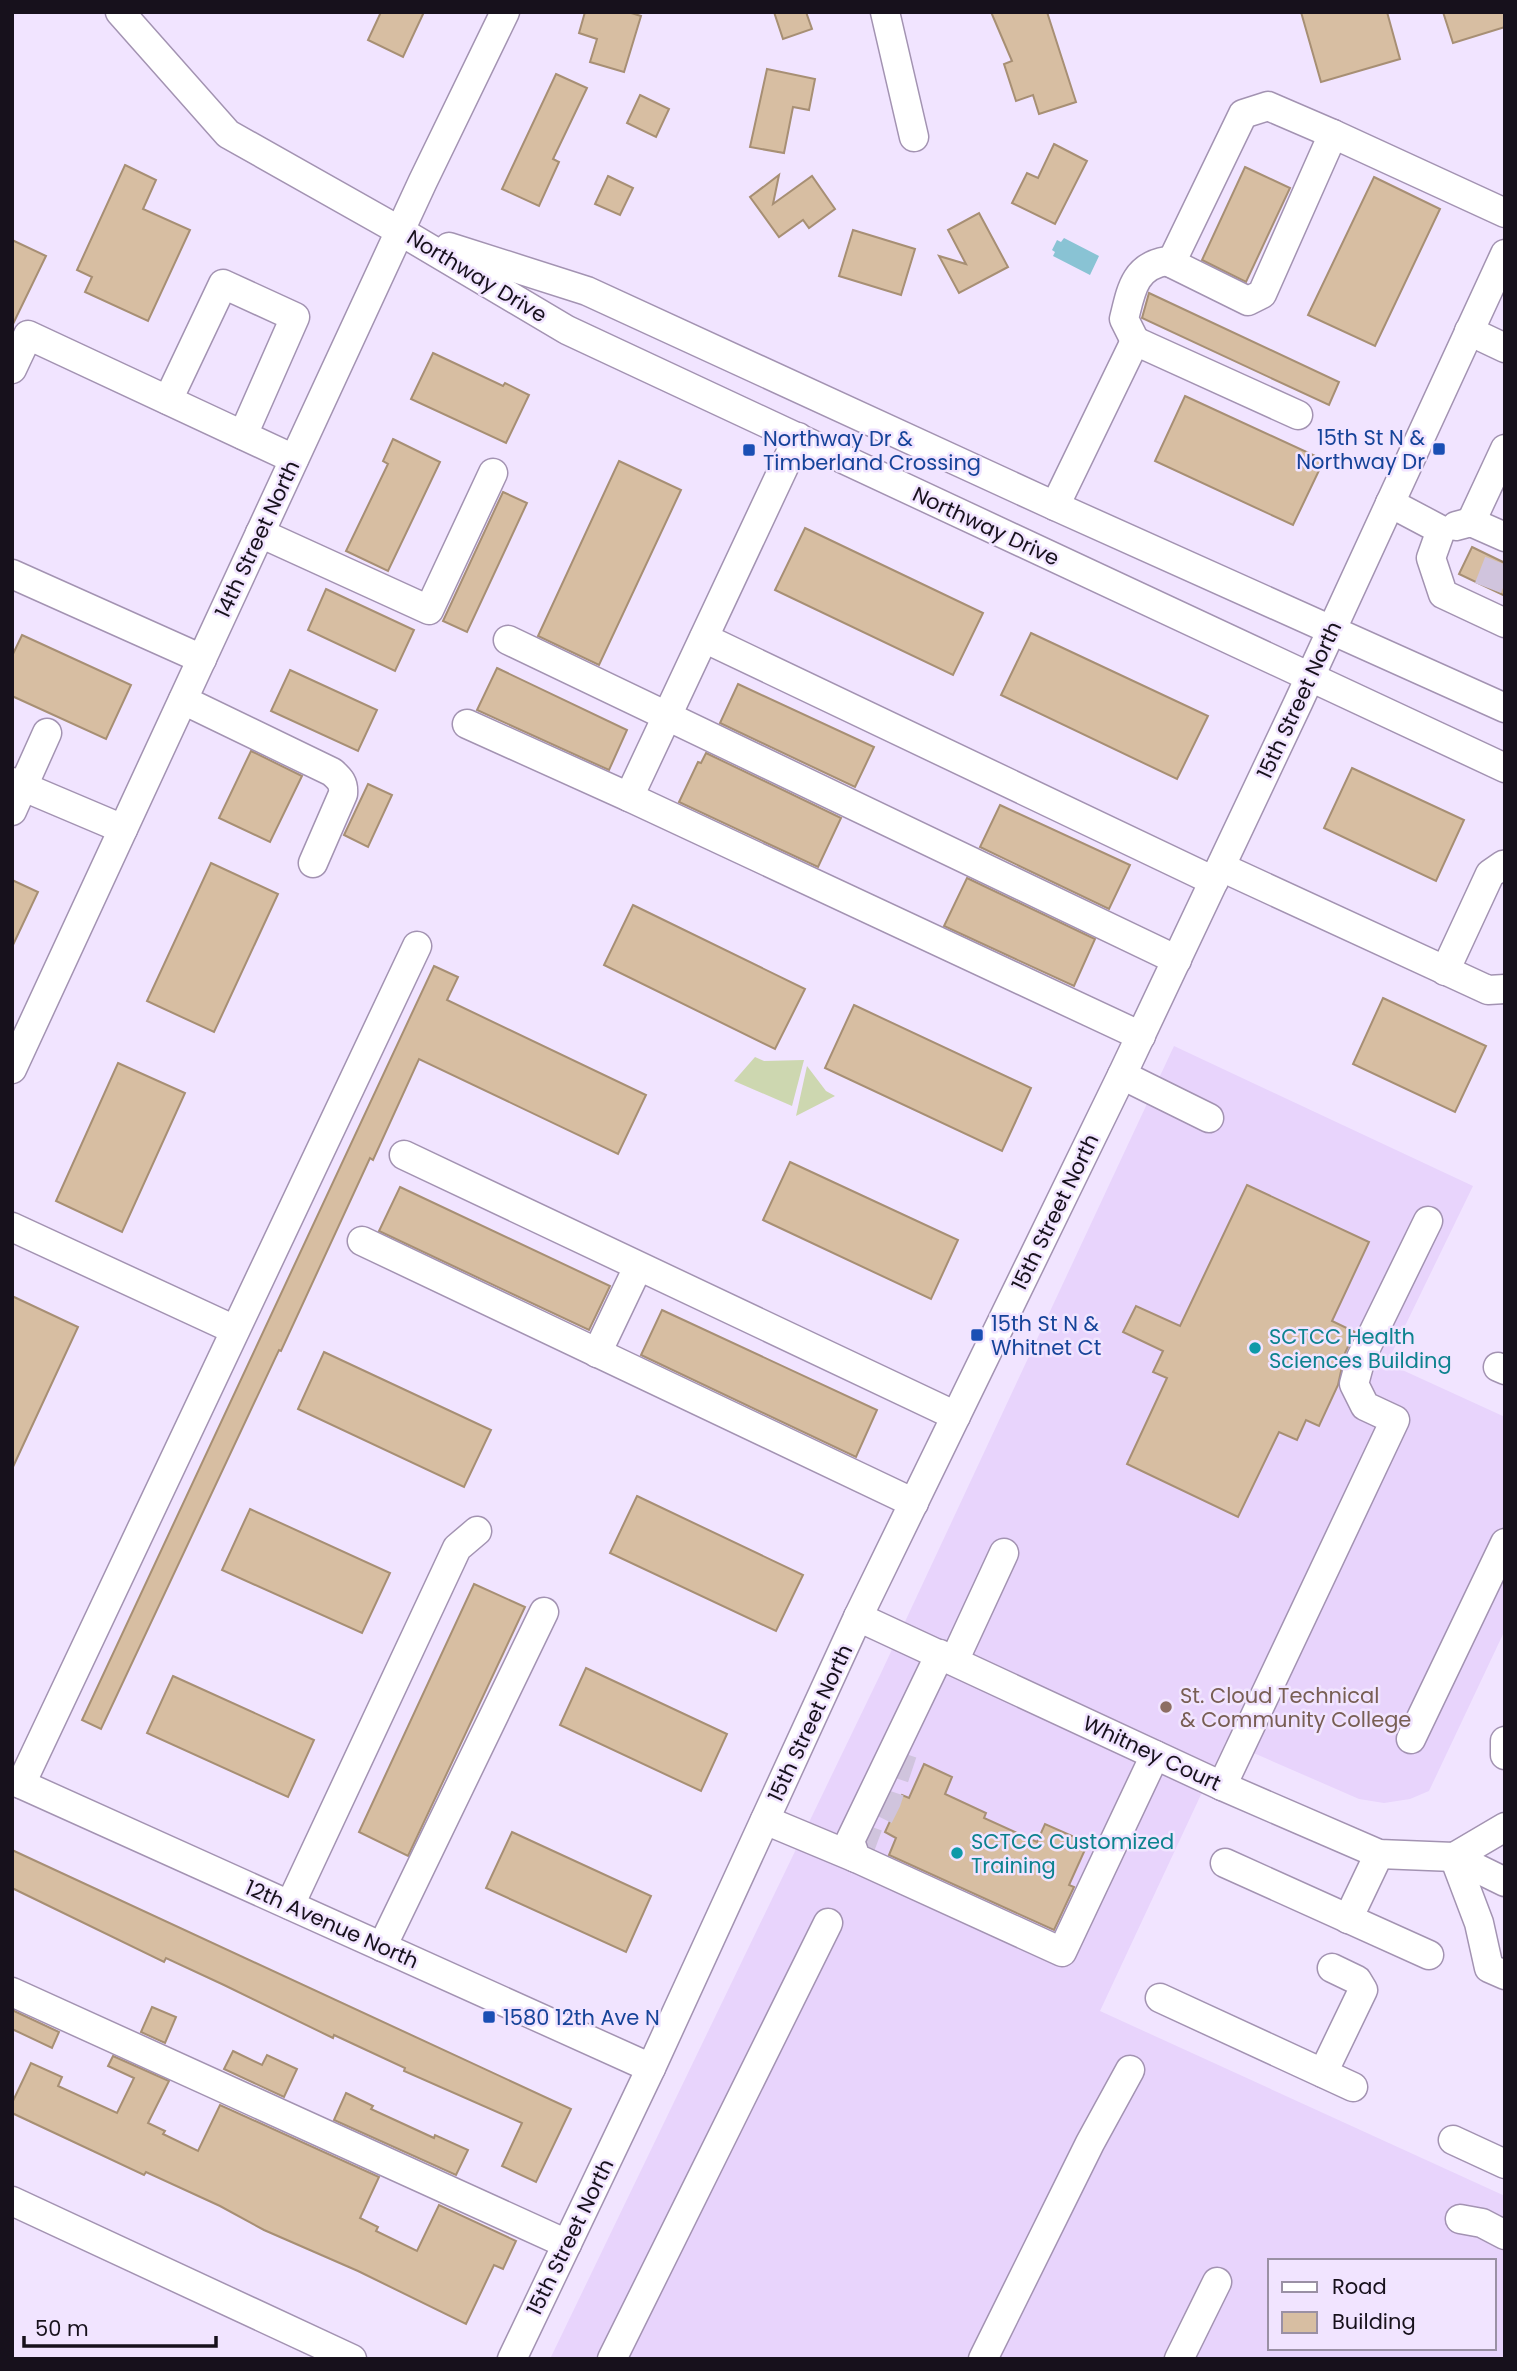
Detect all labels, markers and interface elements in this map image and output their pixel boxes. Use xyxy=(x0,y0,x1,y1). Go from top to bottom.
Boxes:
street label: Northway Drive xyxy=(402,223,552,329)
place label: 15th St N & Northway Dr xyxy=(1296,423,1425,476)
place label: Northway Dr & Timberland Crossing xyxy=(763,424,981,477)
marker: 15th St N & Northway Dr xyxy=(1431,441,1447,457)
marker: Northway Dr & Timberland Crossing xyxy=(741,442,757,458)
street label: 14th Street North xyxy=(208,455,306,623)
street label: Northway Drive xyxy=(908,479,1064,573)
street label: 15th Street North xyxy=(1250,616,1348,784)
street label: 15th Street North xyxy=(1005,1129,1105,1295)
place label: 15th St N & Whitnet Ct xyxy=(991,1309,1101,1362)
place label: SCTCC Health Sciences Building xyxy=(1269,1322,1452,1375)
marker: 15th St N & Whitnet Ct xyxy=(969,1327,985,1343)
marker: SCTCC Health Sciences Building xyxy=(1247,1340,1263,1356)
street label: 15th Street North xyxy=(761,1639,859,1807)
place label: St. Cloud Technical & Community College xyxy=(1180,1681,1411,1734)
marker: St. Cloud Technical & Community College xyxy=(1158,1699,1174,1715)
street label: Whitney Court xyxy=(1078,1708,1226,1798)
place label: SCTCC Customized Training xyxy=(971,1827,1174,1880)
marker: SCTCC Customized Training xyxy=(949,1845,965,1861)
street label: 12th Avenue North xyxy=(241,1873,423,1975)
place label: 1580 12th Ave N xyxy=(503,2003,660,2032)
marker: 1580 12th Ave N xyxy=(481,2009,497,2025)
street label: 15th Street North xyxy=(520,2154,620,2320)
legend xyxy=(1268,2259,1496,2350)
text: Road xyxy=(1332,2272,1387,2301)
scale bar xyxy=(24,2304,217,2348)
text: Building xyxy=(1332,2307,1416,2336)
text: 50 m xyxy=(35,2314,89,2343)

